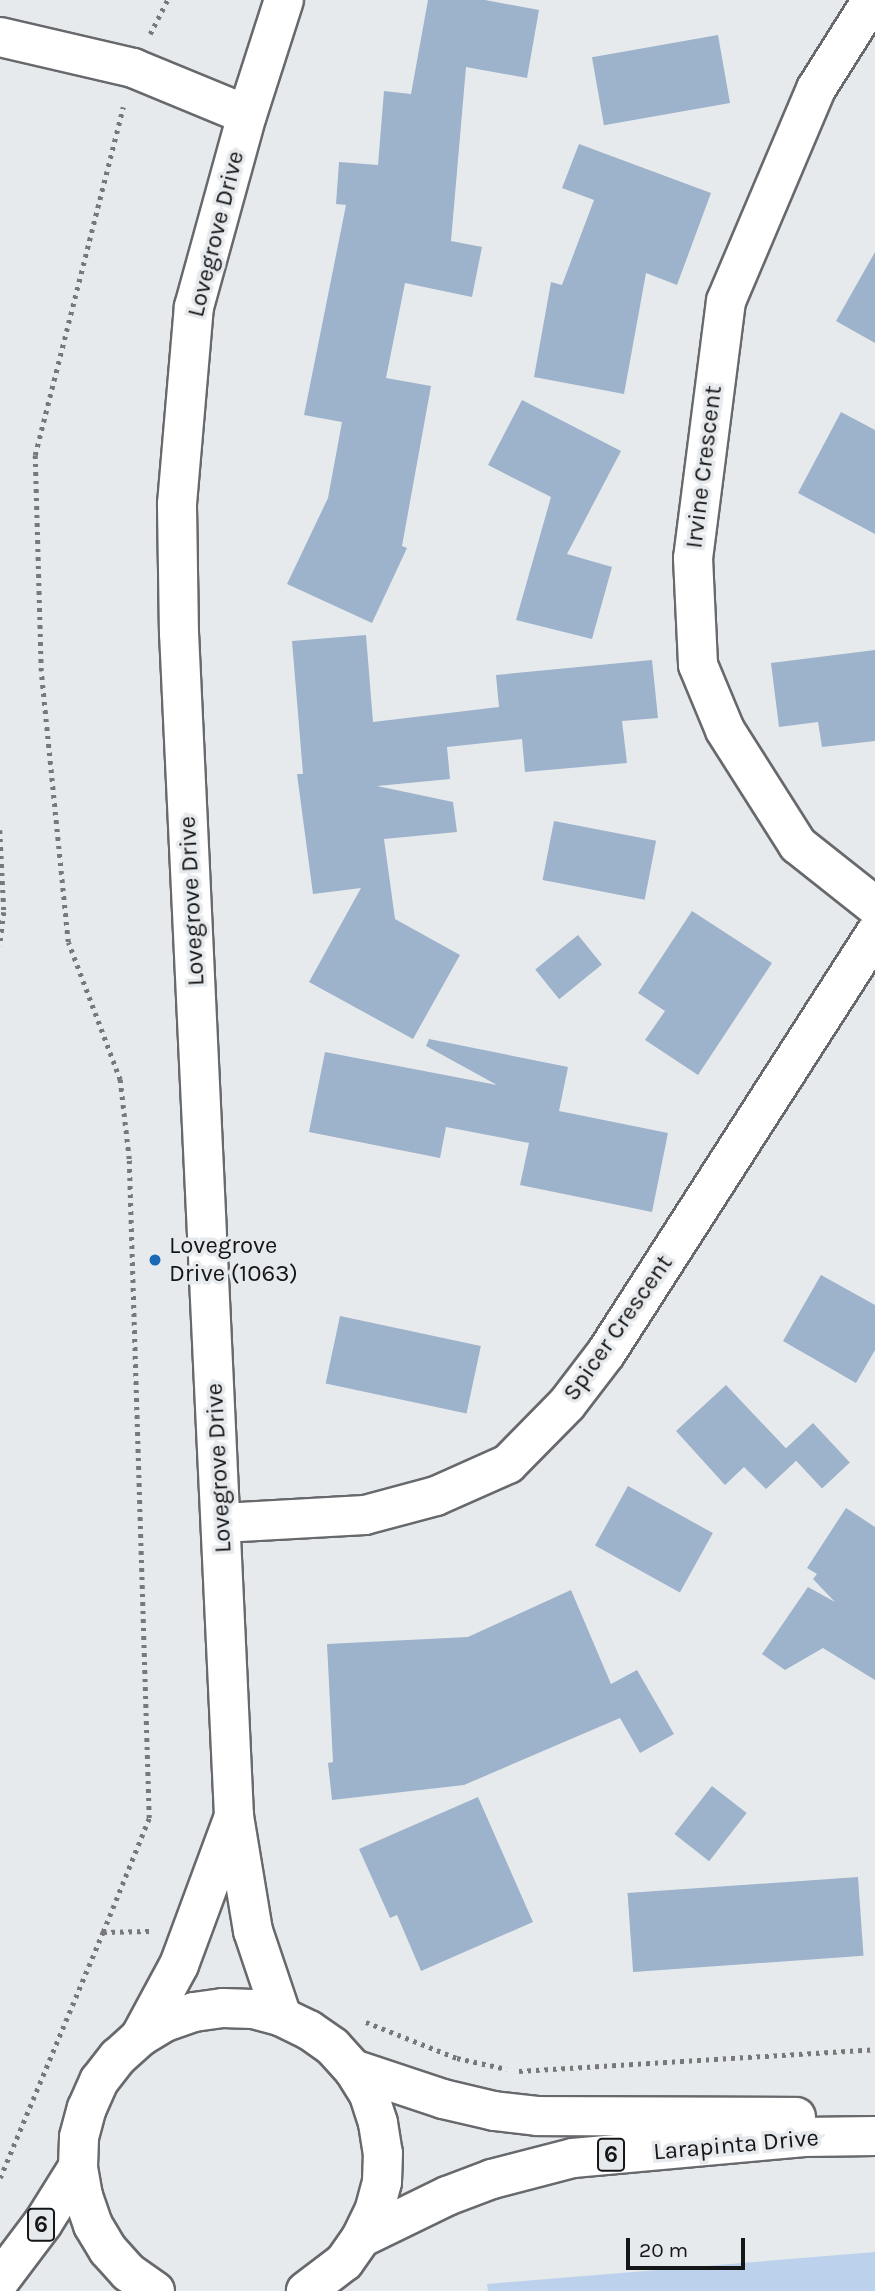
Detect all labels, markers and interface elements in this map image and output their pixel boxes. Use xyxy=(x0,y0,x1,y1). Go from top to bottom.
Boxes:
street label: Lovegrove Drive xyxy=(181,148,251,320)
street label: Irvine Crescent xyxy=(680,384,728,550)
street label: Lovegrove Drive xyxy=(173,815,211,987)
place label: Lovegrove Drive (1063) xyxy=(169,1232,298,1288)
street label: Spicer Crescent xyxy=(557,1250,679,1406)
marker: Lovegrove Drive (1063) xyxy=(147,1252,163,1268)
street label: Lovegrove Drive xyxy=(200,1382,238,1554)
street label: Larapinta Drive xyxy=(652,2123,820,2167)
road number: 6 xyxy=(597,2136,625,2174)
road number: 6 xyxy=(27,2206,55,2244)
scale bar xyxy=(630,2224,749,2268)
text: 20 m xyxy=(639,2238,688,2262)

